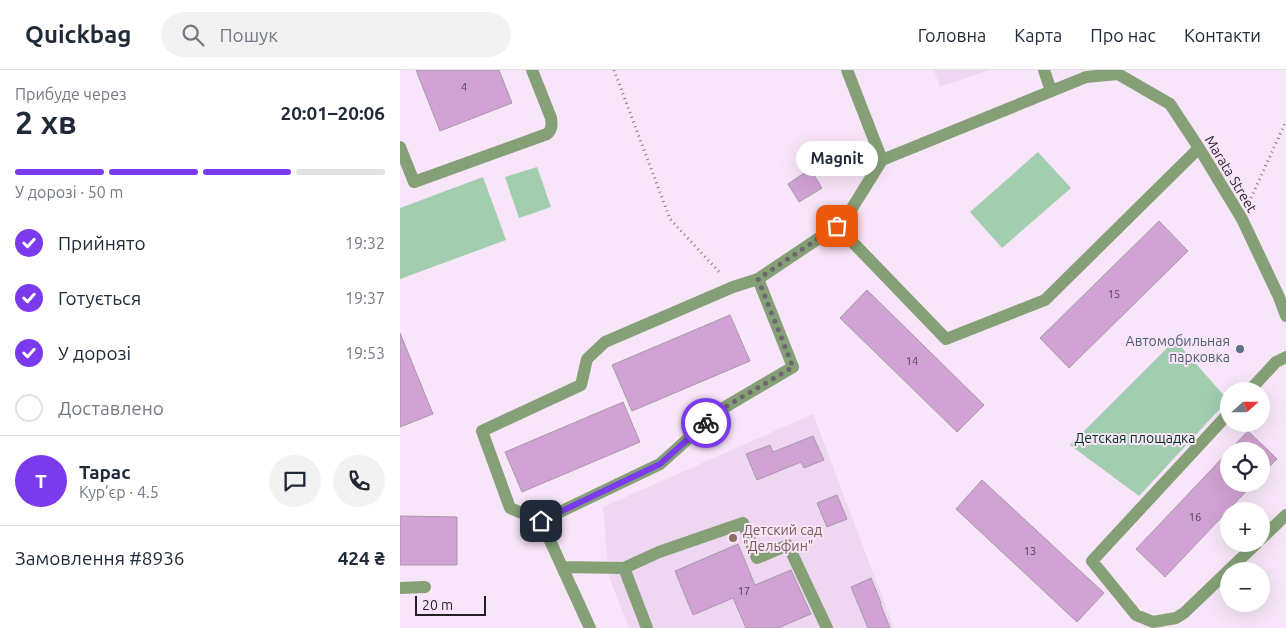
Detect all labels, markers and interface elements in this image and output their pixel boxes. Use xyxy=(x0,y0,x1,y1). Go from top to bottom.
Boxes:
search box xyxy=(161,12,511,57)
text: Quickbag xyxy=(25,21,131,48)
icon: search xyxy=(179,21,207,49)
text: Пошук xyxy=(219,24,278,46)
text: Головна xyxy=(918,25,986,45)
text: Карта xyxy=(1014,25,1062,45)
text: Про нас xyxy=(1090,25,1156,45)
text: Контакти xyxy=(1184,25,1261,45)
house number: 4 xyxy=(461,81,467,93)
text: Прибуде через xyxy=(15,85,127,103)
text: 20:01–20:06 xyxy=(280,102,385,124)
text: 2 хв xyxy=(15,104,77,140)
street label: Marata Street xyxy=(1202,133,1260,216)
callout: Magnit xyxy=(796,141,878,176)
text: Magnit xyxy=(810,149,864,167)
text: У дорозі · 50 m xyxy=(15,183,123,201)
pin xyxy=(816,205,858,247)
icon: bag xyxy=(823,212,851,240)
icon: check xyxy=(15,229,43,257)
text: Прийнято xyxy=(58,232,146,254)
text: 19:32 xyxy=(345,234,385,252)
icon: check xyxy=(15,284,43,312)
text: Готується xyxy=(58,287,141,309)
house number: 15 xyxy=(1108,288,1120,300)
text: 19:37 xyxy=(345,289,385,307)
place label: Автомобильная парковка xyxy=(1126,333,1230,365)
icon: check xyxy=(15,339,43,367)
text: У дорозі xyxy=(58,342,131,364)
marker: Автомобильная парковка xyxy=(1234,343,1246,355)
text: 19:53 xyxy=(345,344,385,362)
house number: 14 xyxy=(906,355,918,367)
north arrow xyxy=(1220,382,1270,432)
map controls xyxy=(1220,382,1270,612)
text: Доставлено xyxy=(58,397,164,419)
courier xyxy=(681,398,731,448)
icon: bike xyxy=(692,409,720,437)
park label: Детская площадка xyxy=(1074,430,1196,446)
button: locate xyxy=(1220,442,1270,492)
button: chat xyxy=(269,455,321,507)
button: phone xyxy=(333,455,385,507)
text: Тарас xyxy=(79,461,131,483)
text: Т xyxy=(35,470,47,492)
text: Кур’єр · 4.5 xyxy=(79,483,159,501)
pin xyxy=(520,500,562,542)
button: + xyxy=(1220,502,1270,552)
icon: home xyxy=(527,507,555,535)
house number: 16 xyxy=(1189,511,1201,523)
place label: Детский сад "Дельфин" xyxy=(743,522,822,554)
marker: Детский сад "Дельфин" xyxy=(727,532,739,544)
house number: 13 xyxy=(1024,545,1036,557)
text: Замовлення #8936 xyxy=(15,547,185,569)
text: 424 ₴ xyxy=(338,547,385,569)
button: − xyxy=(1220,562,1270,612)
house number: 17 xyxy=(738,585,750,597)
scale bar xyxy=(415,593,486,616)
text: 20 m xyxy=(422,597,453,613)

